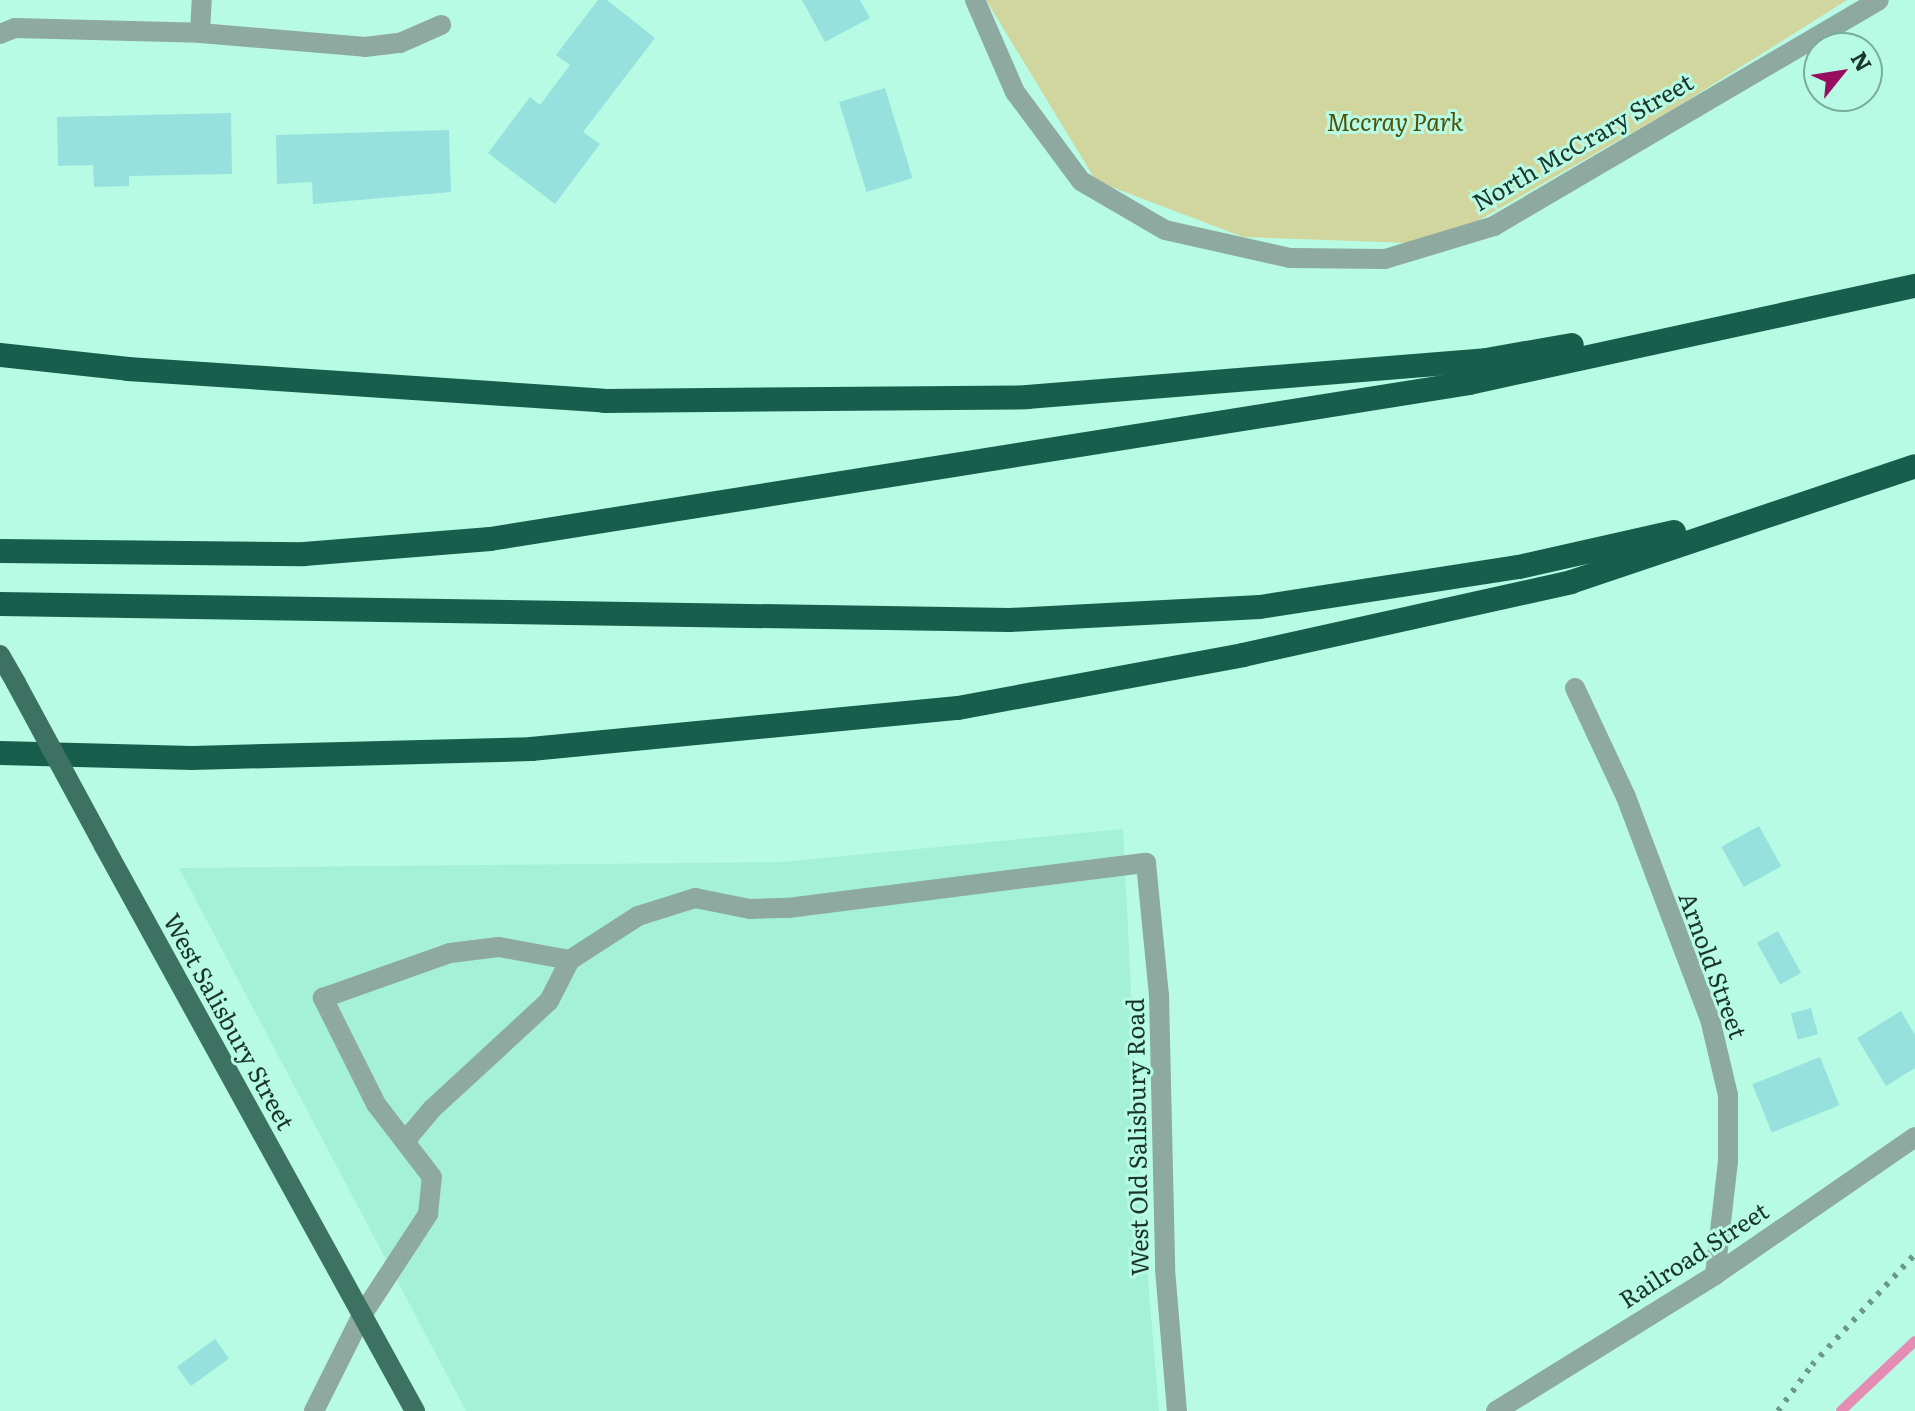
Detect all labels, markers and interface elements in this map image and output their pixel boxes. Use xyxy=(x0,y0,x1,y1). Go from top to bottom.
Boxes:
north arrow xyxy=(1803,32,1883,112)
text: N xyxy=(1844,45,1881,77)
street label: North McCrary Street xyxy=(1467,66,1697,216)
park label: Mccray Park xyxy=(1327,107,1463,135)
street label: Arnold Street xyxy=(1674,888,1754,1042)
street label: West Salisbury Street xyxy=(159,908,301,1134)
street label: West Old Salisbury Road xyxy=(1119,998,1153,1276)
street label: Railroad Street xyxy=(1613,1195,1773,1313)

